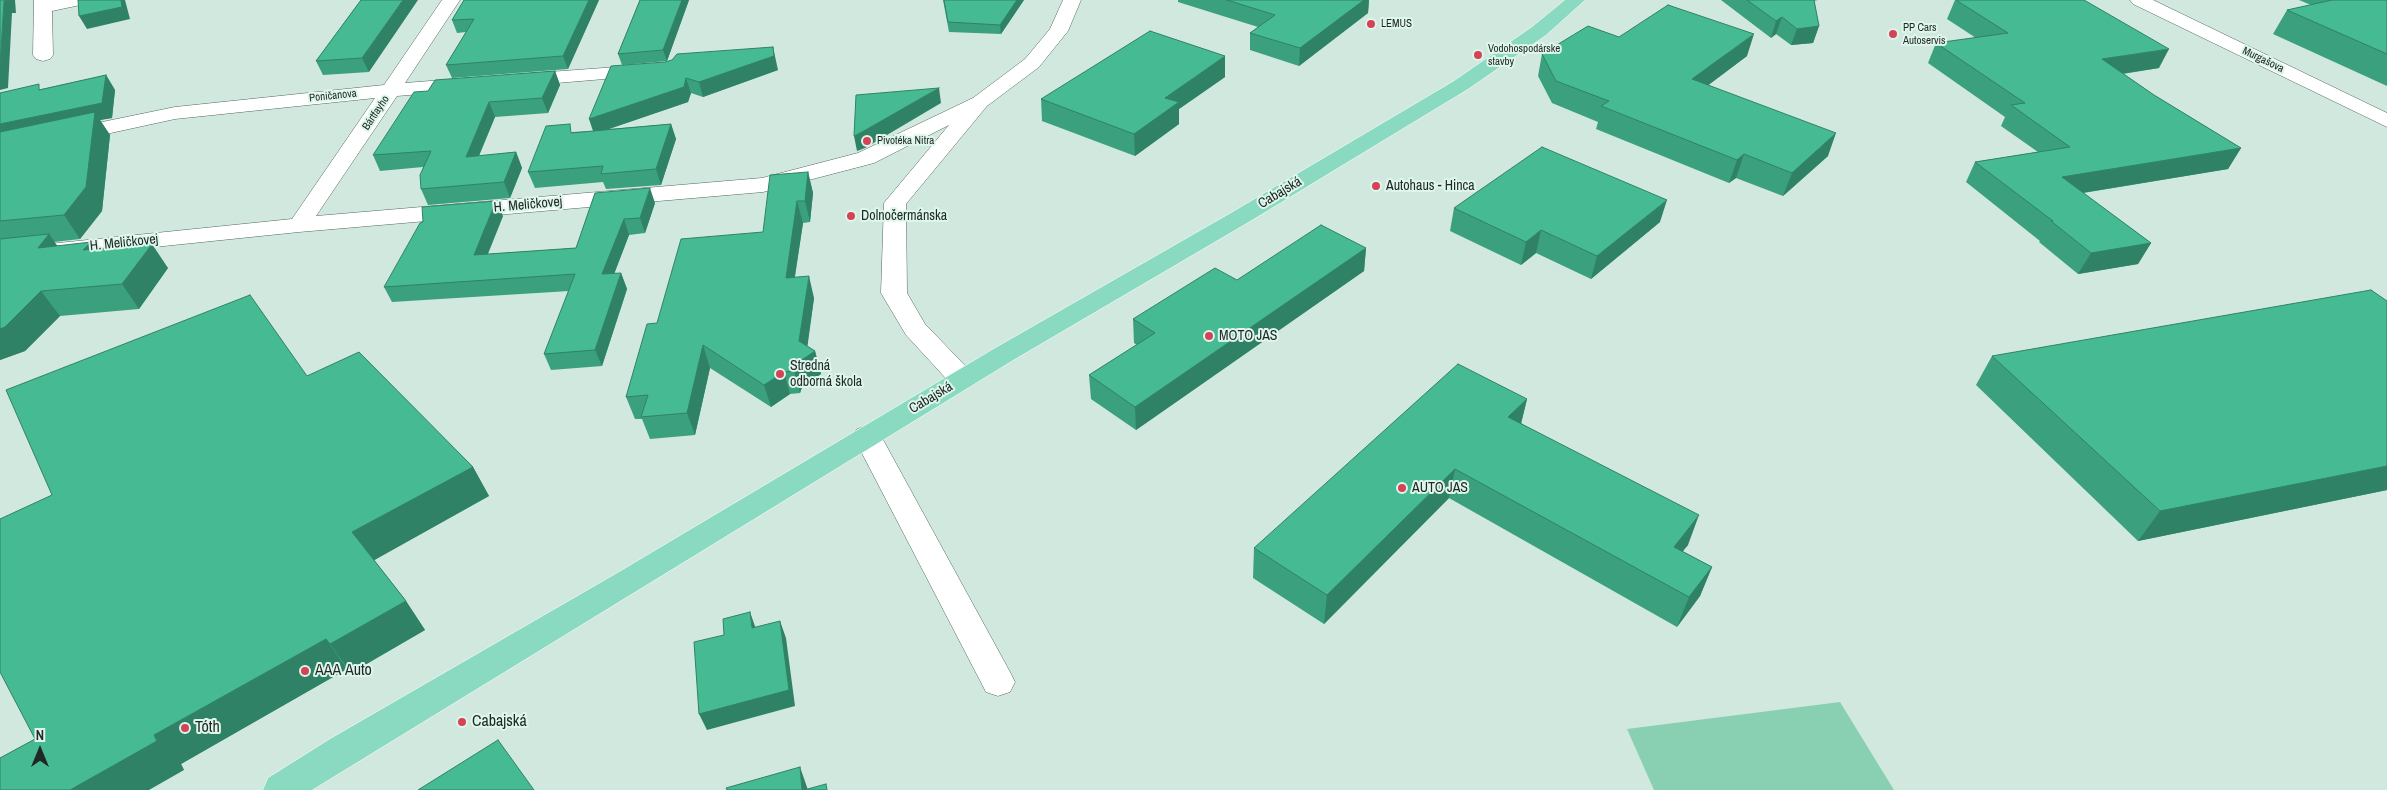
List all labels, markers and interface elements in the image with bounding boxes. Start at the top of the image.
place label: LEMUS [1381,17,1412,31]
marker: LEMUS [1365,18,1377,30]
place label: PP Cars Autoservis [1903,21,1946,47]
marker: PP Cars Autoservis [1887,28,1899,40]
place label: Vodohospodárske stavby [1488,42,1560,68]
street label: Murgašova [2240,44,2286,76]
marker: Vodohospodárske stavby [1472,49,1484,61]
street label: Poničanova [309,87,357,105]
street label: Bártfayho [360,93,392,133]
place label: Pivotéka Nitra [877,134,934,148]
marker: Pivotéka Nitra [861,135,873,147]
street label: Cabajská [1255,173,1305,213]
place label: Autohaus - Hinca [1386,178,1475,194]
marker: Autohaus - Hinca [1370,180,1382,192]
street label: H. Meličkovej [493,194,563,216]
place label: Dolnočermánska [861,208,947,224]
marker: Dolnočermánska [845,210,857,222]
street label: H. Meličkovej [89,231,159,255]
place label: MOTO JAS [1219,328,1277,344]
marker: MOTO JAS [1203,330,1215,342]
place label: Stredná odborná škola [790,358,862,391]
marker: Stredná odborná škola [774,368,786,380]
street label: Cabajská [906,378,956,418]
place label: AUTO JAS [1412,480,1468,496]
marker: AUTO JAS [1396,482,1408,494]
place label: AAA Auto [315,661,372,681]
marker: AAA Auto [299,665,311,677]
place label: Cabajská [472,712,527,732]
marker: Cabajská [456,716,468,728]
place label: Tóth [195,718,220,738]
marker: Tóth [179,722,191,734]
north arrow [15,725,65,775]
text: N [36,726,44,744]

